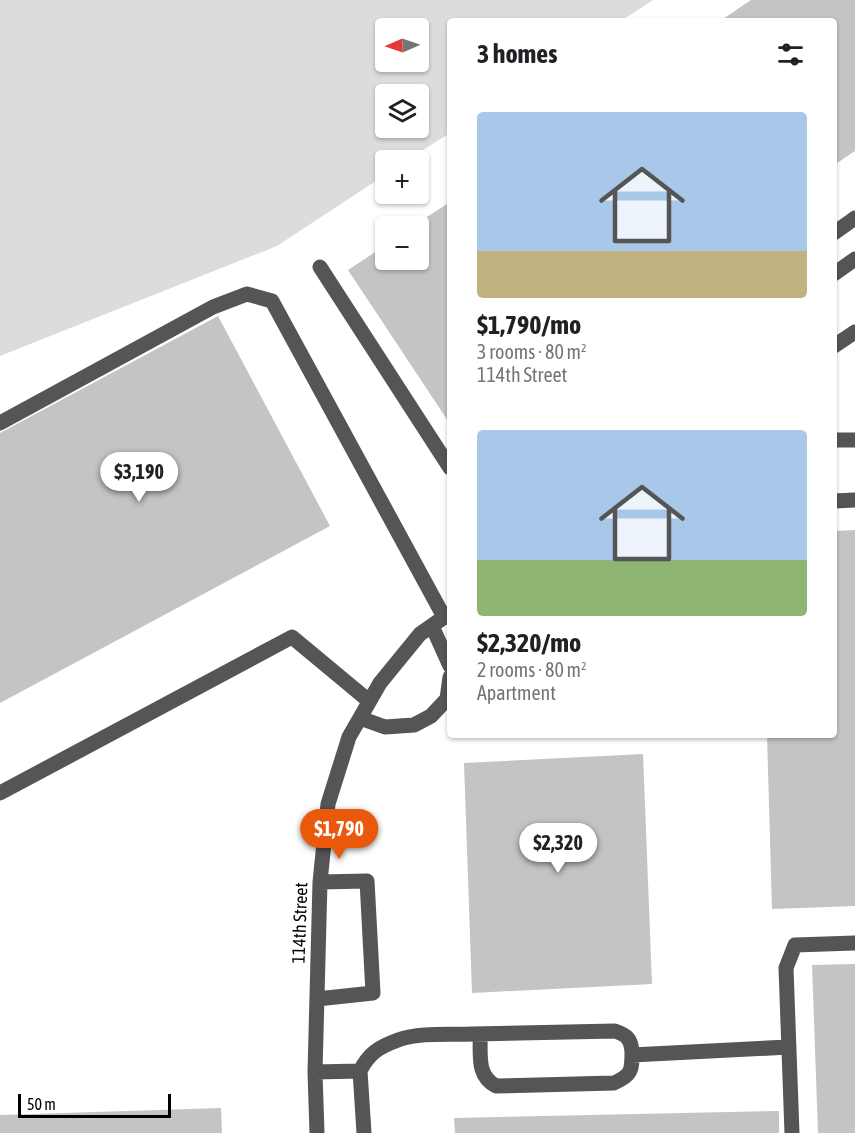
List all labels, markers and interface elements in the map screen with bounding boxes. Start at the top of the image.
north arrow [375,18,429,72]
map controls [375,18,429,270]
icon: filters [774,38,807,71]
text: 3 homes [477,39,557,69]
button: layers [375,84,429,138]
button: + [375,150,429,204]
icon: home [588,151,696,259]
button: − [375,216,429,270]
text: $1,790/mo [477,310,581,340]
text: 3 rooms · 80 m² [477,340,587,363]
text: 114th Street [477,363,567,386]
pin: $3,190 [90,452,188,503]
text: $3,190 [114,460,164,483]
icon: home [588,469,696,577]
text: $2,320/mo [477,628,581,658]
text: 2 rooms · 80 m² [477,658,587,681]
text: Apartment [477,681,556,704]
pin: $1,790 [290,809,388,860]
text: $1,790 [314,817,364,840]
pin: $2,320 [509,823,607,874]
text: $2,320 [533,831,583,854]
street label: 114th Street [288,882,311,964]
scale bar [18,1091,171,1118]
text: 50 m [27,1095,56,1113]

